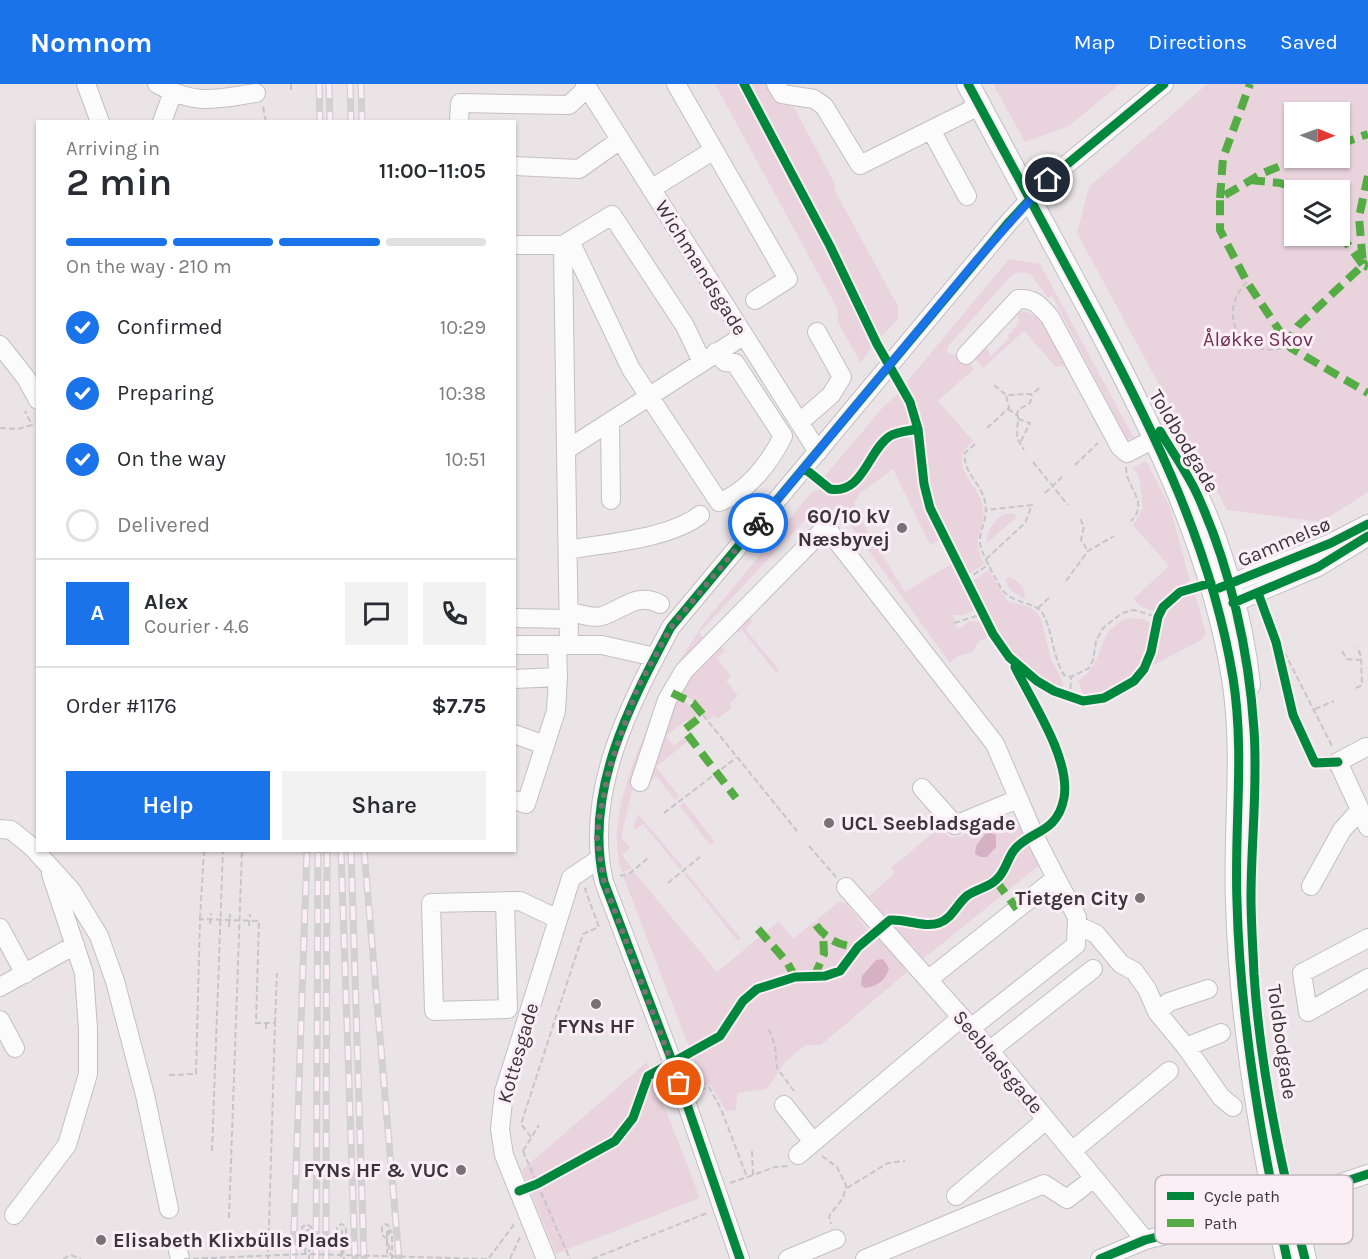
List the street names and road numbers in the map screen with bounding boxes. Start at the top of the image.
street label: Wichmandsgade [650,196,752,340]
street label: Toldbodgade [1144,385,1224,497]
street label: Gammelsø [1234,512,1334,572]
street label: Toldbodgade [1263,983,1301,1101]
street label: Kottesgade [493,1000,543,1106]
street label: Seebladsgade [948,1006,1048,1118]

